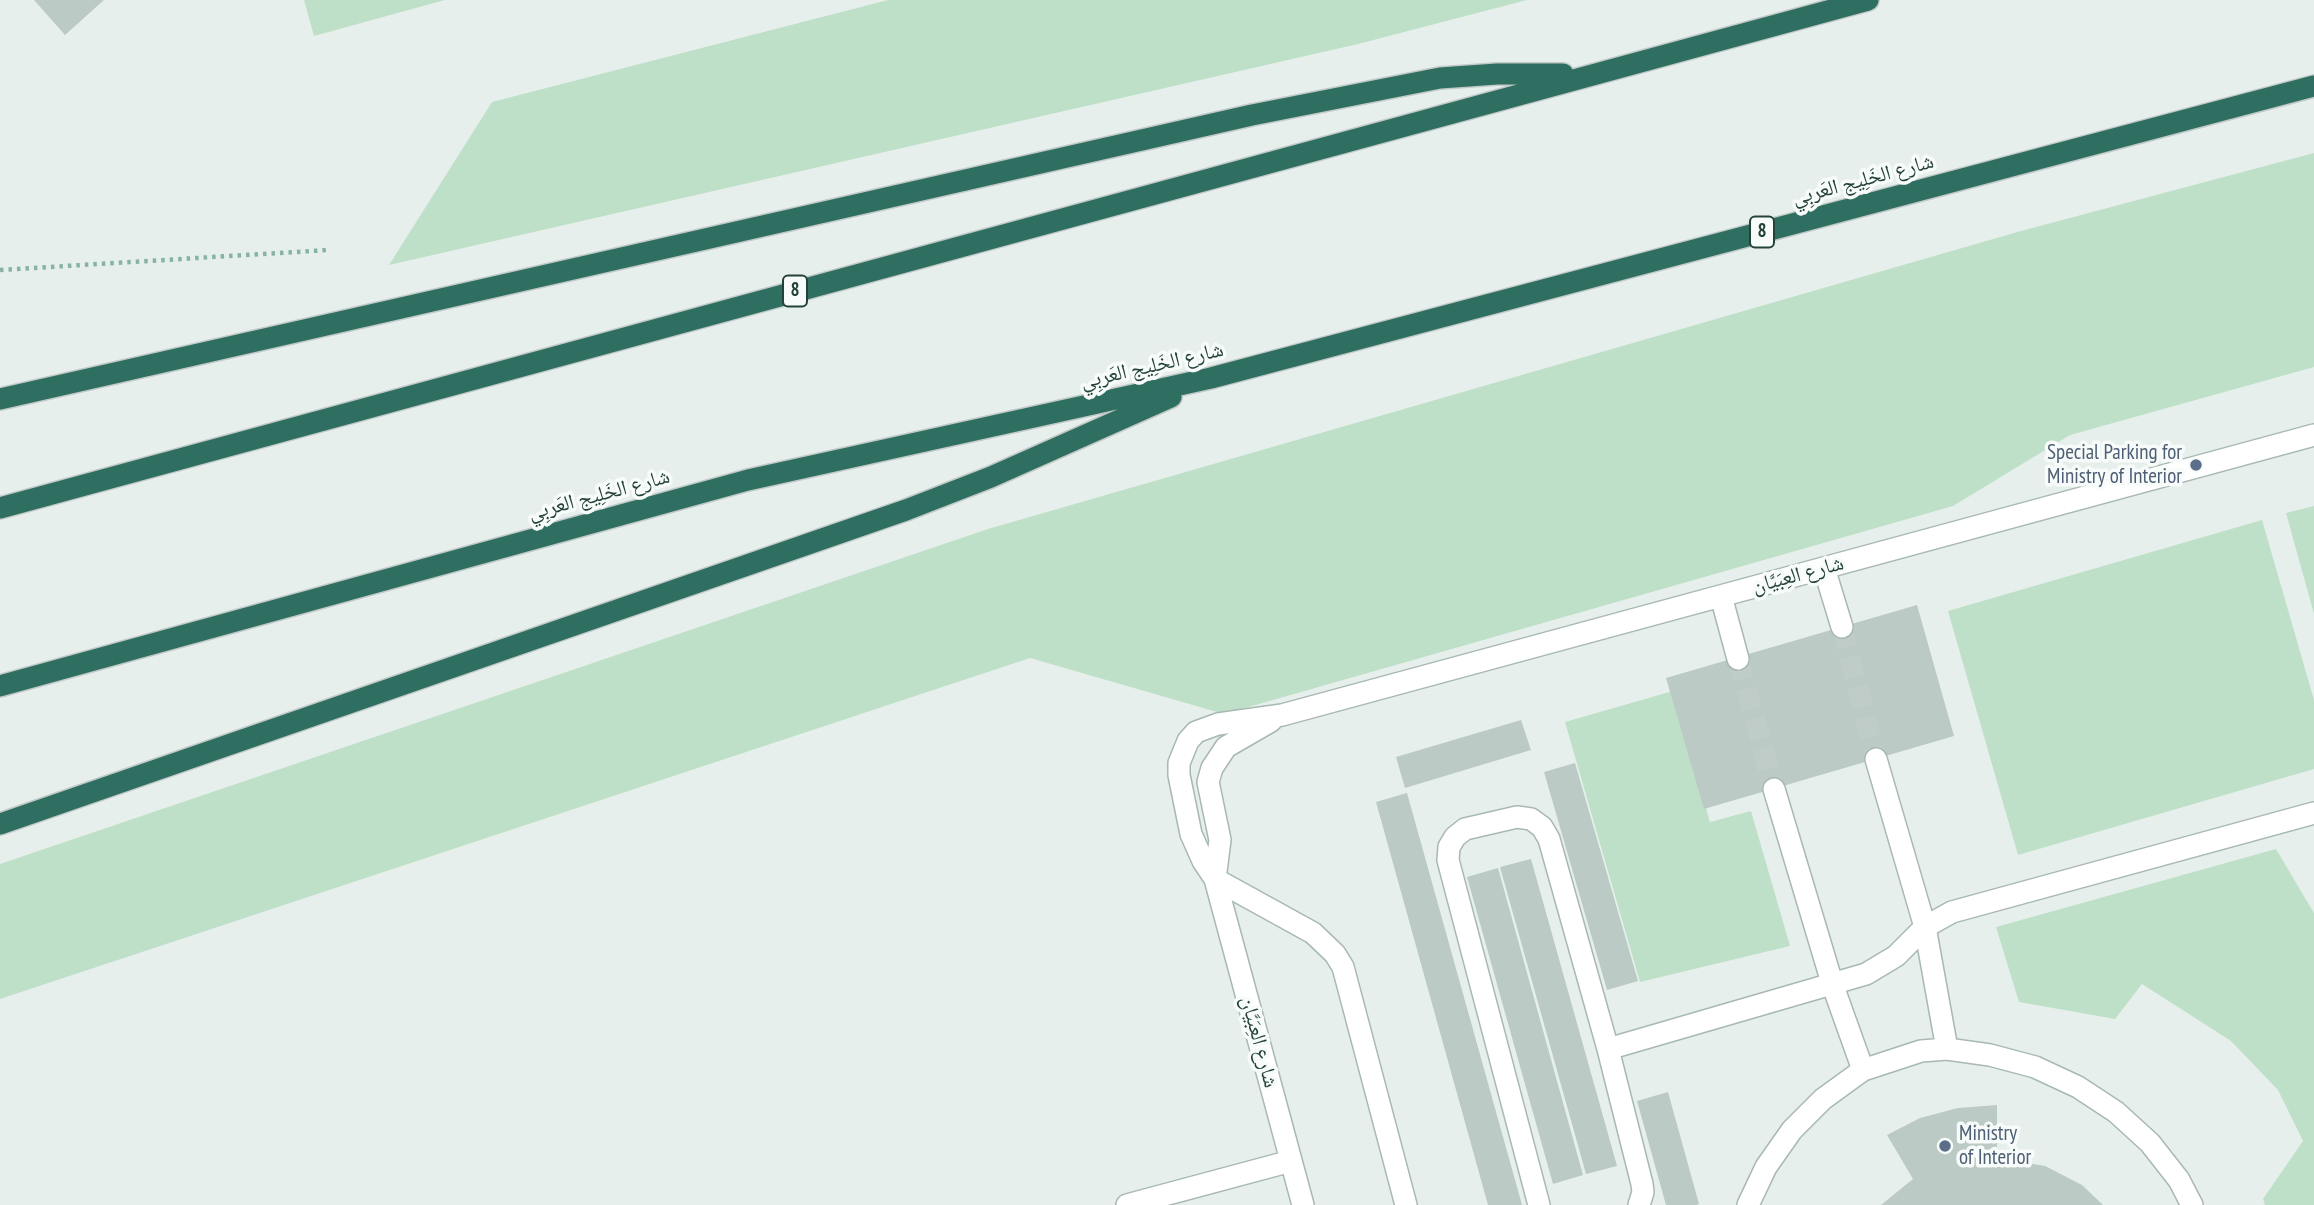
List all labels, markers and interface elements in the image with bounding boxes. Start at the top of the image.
street label: شارع الخَلِيج العَربِي [1789,149,1937,211]
road number: 8 [1750,216,1774,248]
road number: 8 [783,276,807,306]
street label: شارع الخَلِيج العَربِي [1078,337,1226,395]
place label: Special Parking for Ministry of Interior [2047,440,2182,490]
marker: Special Parking for Ministry of Interior [2188,457,2204,473]
street label: شارع الخَلِيج العَربِي [525,464,673,526]
street label: شارع العِبَيَّان [1749,551,1847,599]
street label: شارع العِبَيَّان [1235,993,1283,1091]
place label: Ministry of Interior [1959,1121,2031,1171]
marker: Ministry of Interior [1937,1138,1953,1154]

